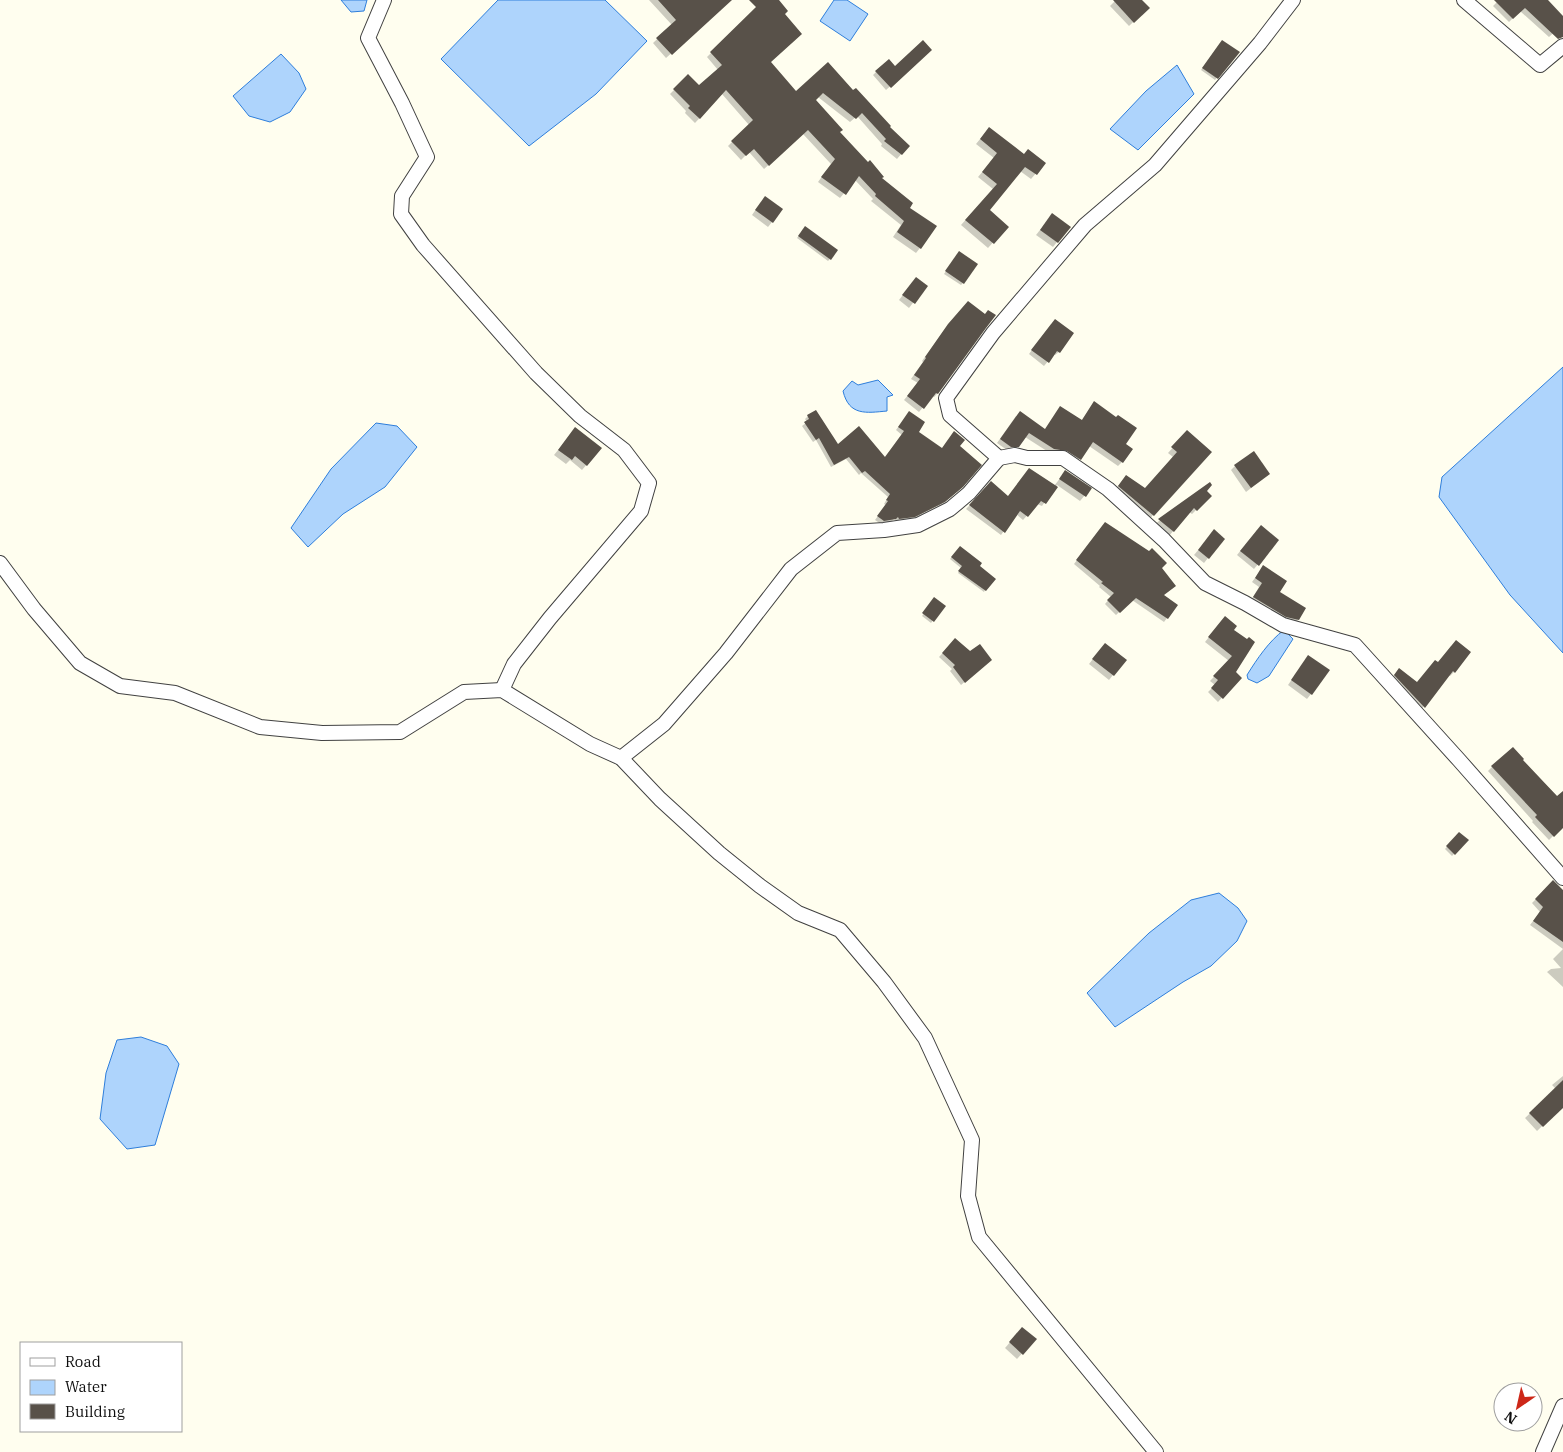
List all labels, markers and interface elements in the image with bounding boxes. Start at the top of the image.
legend [20,1342,182,1432]
text: Road [65,1352,101,1371]
text: Water [65,1377,107,1396]
north arrow [1493,1382,1543,1432]
text: Building [65,1402,125,1421]
text: N [1501,1407,1520,1428]

